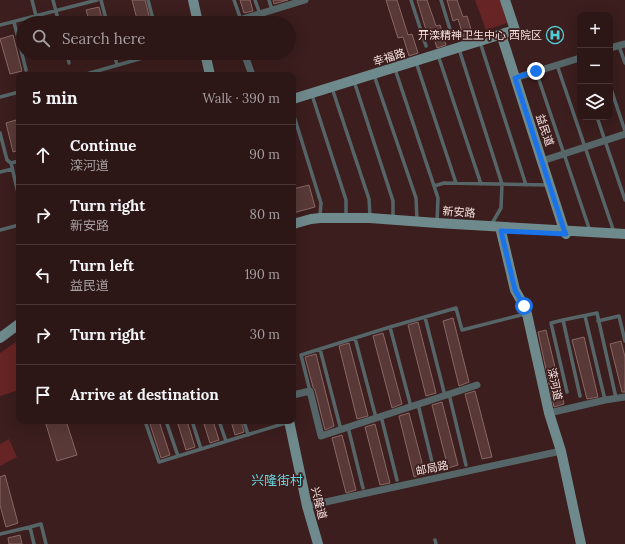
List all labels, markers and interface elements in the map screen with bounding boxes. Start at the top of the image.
map controls [577,12,613,120]
button: + [577,12,613,48]
search box [16,16,296,60]
hospital icon: 开滦精神卫生中心 西院区 [545,25,565,45]
icon: search [30,27,52,49]
place label: 开滦精神卫生中心 西院区 [418,28,542,42]
text: Search here [62,29,145,48]
street label: 幸福路 [371,45,407,69]
button: − [577,48,613,84]
route end [527,62,545,80]
button: layers [577,84,613,120]
text: 5 min [32,87,78,109]
text: Walk · 390 m [202,90,280,107]
street label: 益民道 [533,112,557,148]
text: Continue [70,136,136,155]
icon: ahead [32,144,54,166]
text: 90 m [249,146,280,163]
text: 滦河道 [70,157,109,174]
text: Turn right [70,196,146,215]
icon: right [32,204,54,226]
street label: 新安路 [442,204,476,220]
text: 80 m [250,206,280,223]
text: 新安路 [70,217,109,234]
text: Turn left [70,256,134,275]
icon: left [32,264,54,286]
text: 190 m [245,266,280,283]
text: 益民道 [70,277,109,294]
route start [515,297,533,315]
icon: right [32,324,54,346]
text: Turn right [70,325,146,344]
text: 30 m [250,326,280,343]
street label: 滦河道 [545,366,565,402]
icon: arrive [32,384,54,406]
text: Arrive at destination [70,385,219,404]
street label: 邮局路 [414,458,450,478]
district label: 兴隆街村 [251,472,303,489]
street label: 兴隆道 [308,485,330,521]

